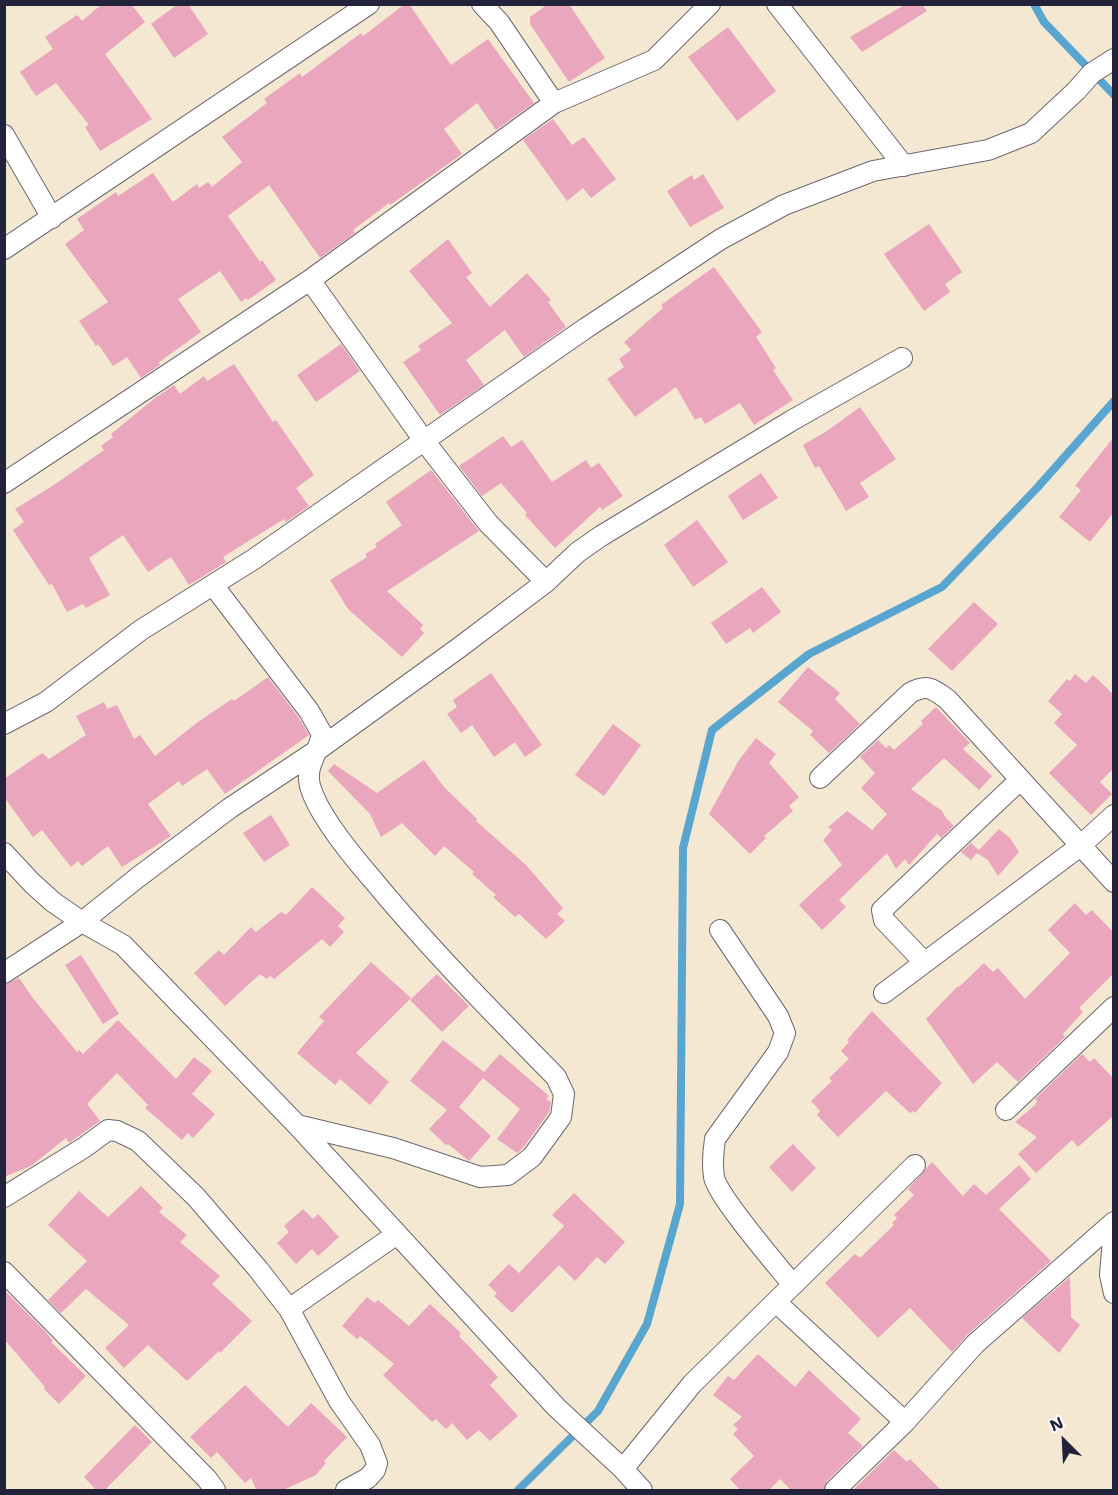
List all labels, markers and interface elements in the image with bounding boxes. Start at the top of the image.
north arrow [1034,1411,1094,1471]
text: N [1046,1412,1067,1436]

